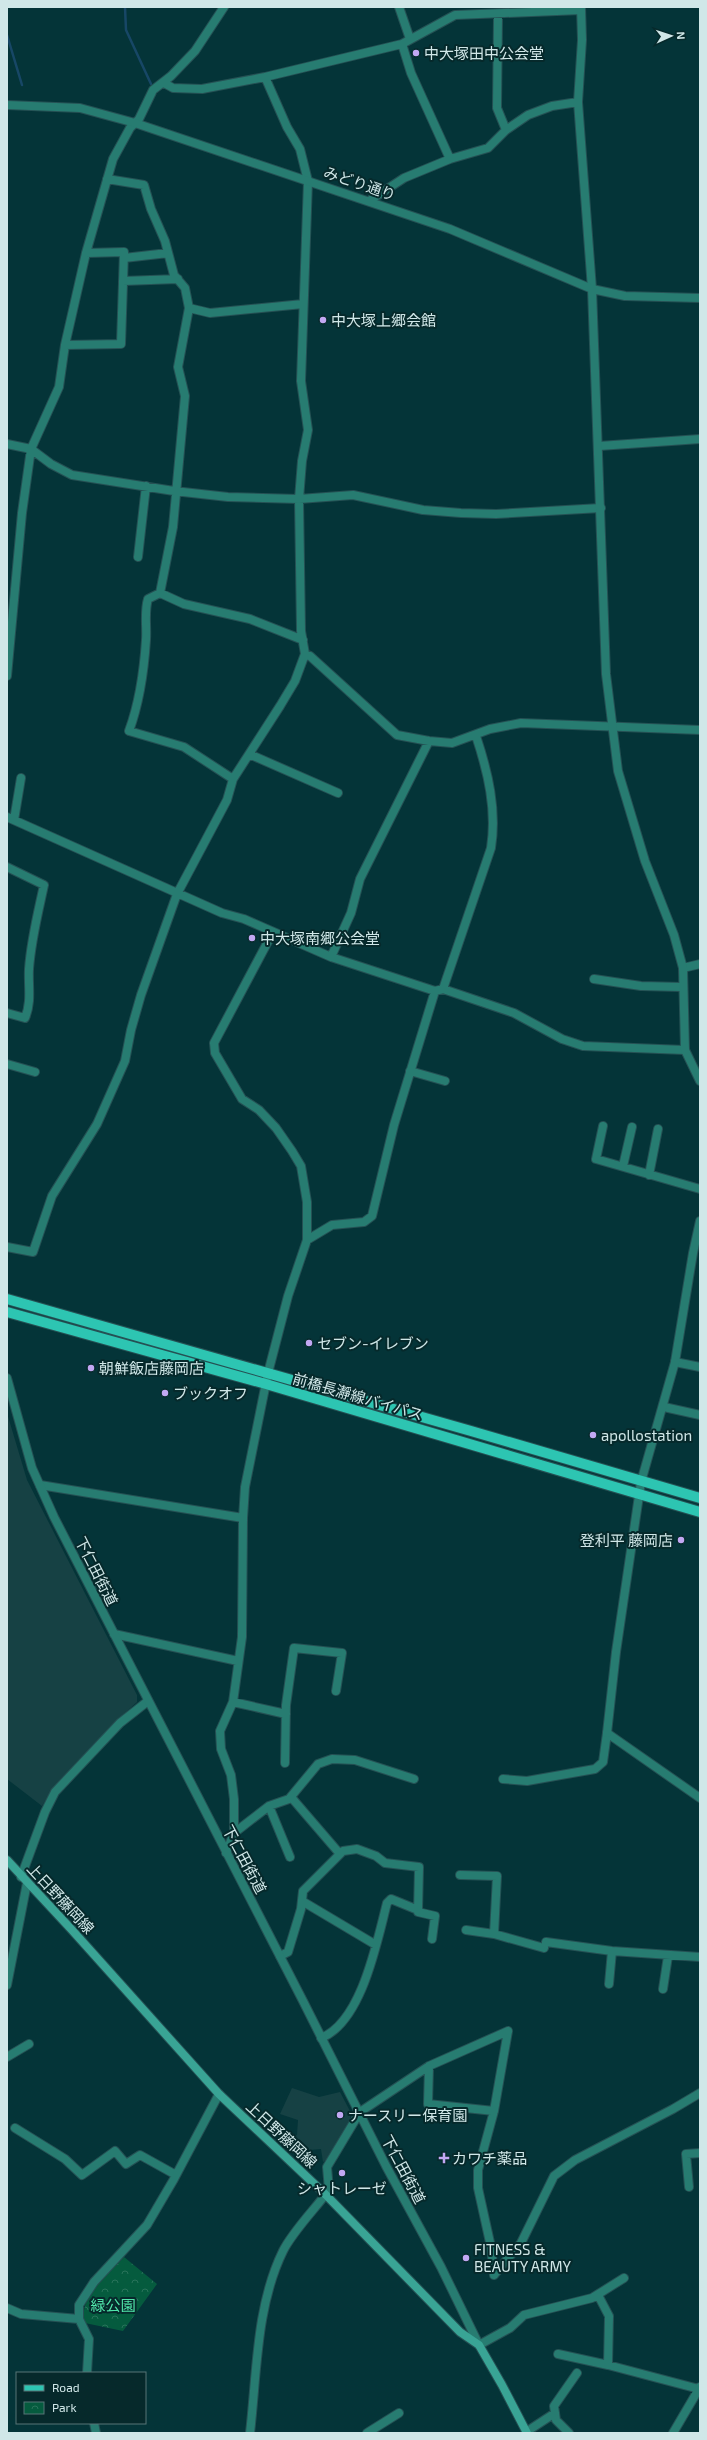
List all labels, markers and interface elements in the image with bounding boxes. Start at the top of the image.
north arrow [651,16,691,56]
text: N [675,31,688,40]
place label: 中大塚田中公会堂 [424,44,544,62]
marker: 中大塚田中公会堂 [411,48,421,58]
street label: みどり通り [322,162,398,204]
place label: 中大塚上郷会館 [331,311,436,329]
marker: 中大塚上郷会館 [318,315,328,325]
place label: 中大塚南郷公会堂 [260,929,380,947]
marker: 中大塚南郷公会堂 [247,933,257,943]
place label: セブン-イレブン [317,1334,429,1352]
marker: セブン-イレブン [304,1338,314,1348]
place label: 朝鮮飯店藤岡店 [99,1359,204,1377]
marker: 朝鮮飯店藤岡店 [86,1363,96,1373]
street label: 前橋長瀞線バイパス [291,1369,425,1423]
place label: ブックオフ [173,1384,248,1402]
marker: ブックオフ [160,1388,170,1398]
place label: apollostation [601,1426,692,1444]
marker: apollostation [588,1430,598,1440]
place label: 登利平 藤岡店 [580,1531,673,1549]
street label: 下仁田街道 [72,1533,122,1609]
marker: 登利平 藤岡店 [676,1535,686,1545]
street label: 下仁田街道 [219,1822,271,1896]
street label: 上日野藤岡線 [24,1859,98,1937]
street label: 上日野藤岡線 [243,2097,321,2171]
place label: ナースリー保育園 [348,2106,467,2124]
marker: ナースリー保育園 [335,2110,345,2120]
street label: 下仁田街道 [378,2132,430,2206]
place label: カワチ薬品 [452,2149,527,2167]
marker: カワチ薬品 [439,2153,449,2163]
marker: シャトレーゼ [337,2168,347,2178]
place label: シャトレーゼ [297,2179,387,2197]
place label: FITNESS & BEAUTY ARMY [474,2240,571,2275]
marker: FITNESS & BEAUTY ARMY [461,2253,471,2263]
park label: 緑公園 [90,2296,136,2314]
legend [16,2372,146,2424]
text: Road [52,2380,80,2394]
text: Park [52,2400,77,2414]

